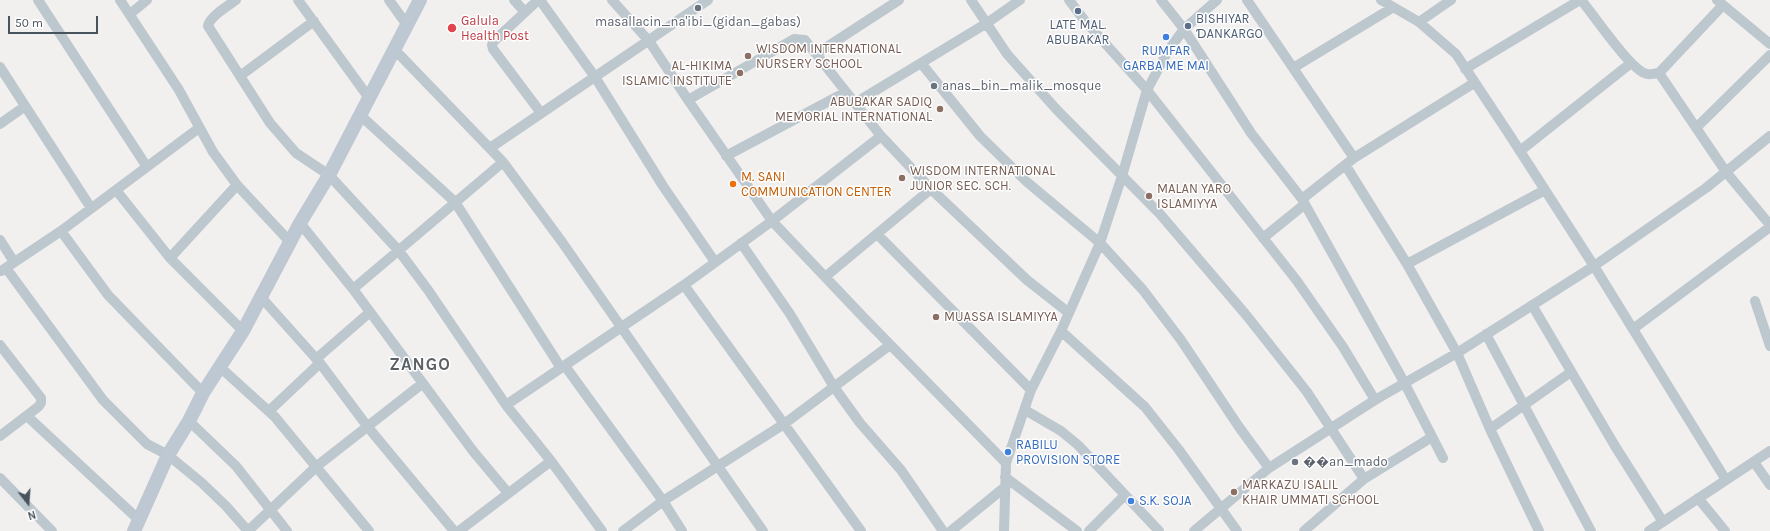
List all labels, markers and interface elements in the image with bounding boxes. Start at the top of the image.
marker: masallacin_na'ibi_(gidan_gabas) [693,3,703,13]
marker: LATE MAL. ABUBAKAR [1073,6,1083,16]
scale bar [10,8,100,34]
place label: BISHIYAR ƊANKARGO [1196,11,1263,42]
place label: Galula Health Post [461,13,529,44]
place label: masallacin_na'ibi_(gidan_gabas) [595,14,801,30]
text: 50 m [15,16,43,30]
place label: LATE MAL. ABUBAKAR [1047,17,1109,48]
marker: BISHIYAR ƊANKARGO [1183,21,1193,31]
marker: Galula Health Post [446,22,458,34]
marker: RUMFAR GARBA ME MAI [1161,32,1171,42]
place label: WISDOM INTERNATIONAL NURSERY SCHOOL [756,41,901,72]
place label: RUMFAR GARBA ME MAI [1123,43,1209,74]
marker: WISDOM INTERNATIONAL NURSERY SCHOOL [743,51,753,61]
place label: AL-HIKIMA ISLAMIC INSTITUTE [622,58,732,89]
marker: AL-HIKIMA ISLAMIC INSTITUTE [735,68,745,78]
place label: anas_bin_malik_mosque [942,78,1101,94]
marker: anas_bin_malik_mosque [929,81,939,91]
place label: ABUBAKAR SADIQ MEMORIAL INTERNATIONAL [775,94,932,125]
marker: ABUBAKAR SADIQ MEMORIAL INTERNATIONAL [935,104,945,114]
place label: WISDOM INTERNATIONAL JUNIOR SEC. SCH. [910,163,1055,194]
place label: M. SANI COMMUNICATION CENTER [741,169,892,200]
marker: WISDOM INTERNATIONAL JUNIOR SEC. SCH. [897,173,907,183]
marker: M. SANI COMMUNICATION CENTER [728,179,738,189]
place label: MALAN YARO ISLAMIYYA [1157,181,1231,212]
marker: MALAN YARO ISLAMIYYA [1144,191,1154,201]
place label: MUASSA ISLAMIYYA [944,309,1058,325]
marker: MUASSA ISLAMIYYA [931,312,941,322]
district label: ZANGO [389,355,451,375]
place label: RABILU PROVISION STORE [1016,437,1120,468]
marker: RABILU PROVISION STORE [1003,447,1013,457]
place label: ��an_mado [1303,454,1388,470]
marker: ��an_mado [1290,457,1300,467]
place label: MARKAZU ISALIL KHAIR UMMATI SCHOOL [1242,477,1379,508]
north arrow [8,483,48,523]
marker: MARKAZU ISALIL KHAIR UMMATI SCHOOL [1229,487,1239,497]
place label: S.K. SOJA [1139,493,1191,509]
marker: S.K. SOJA [1126,496,1136,506]
text: N [26,508,37,522]

